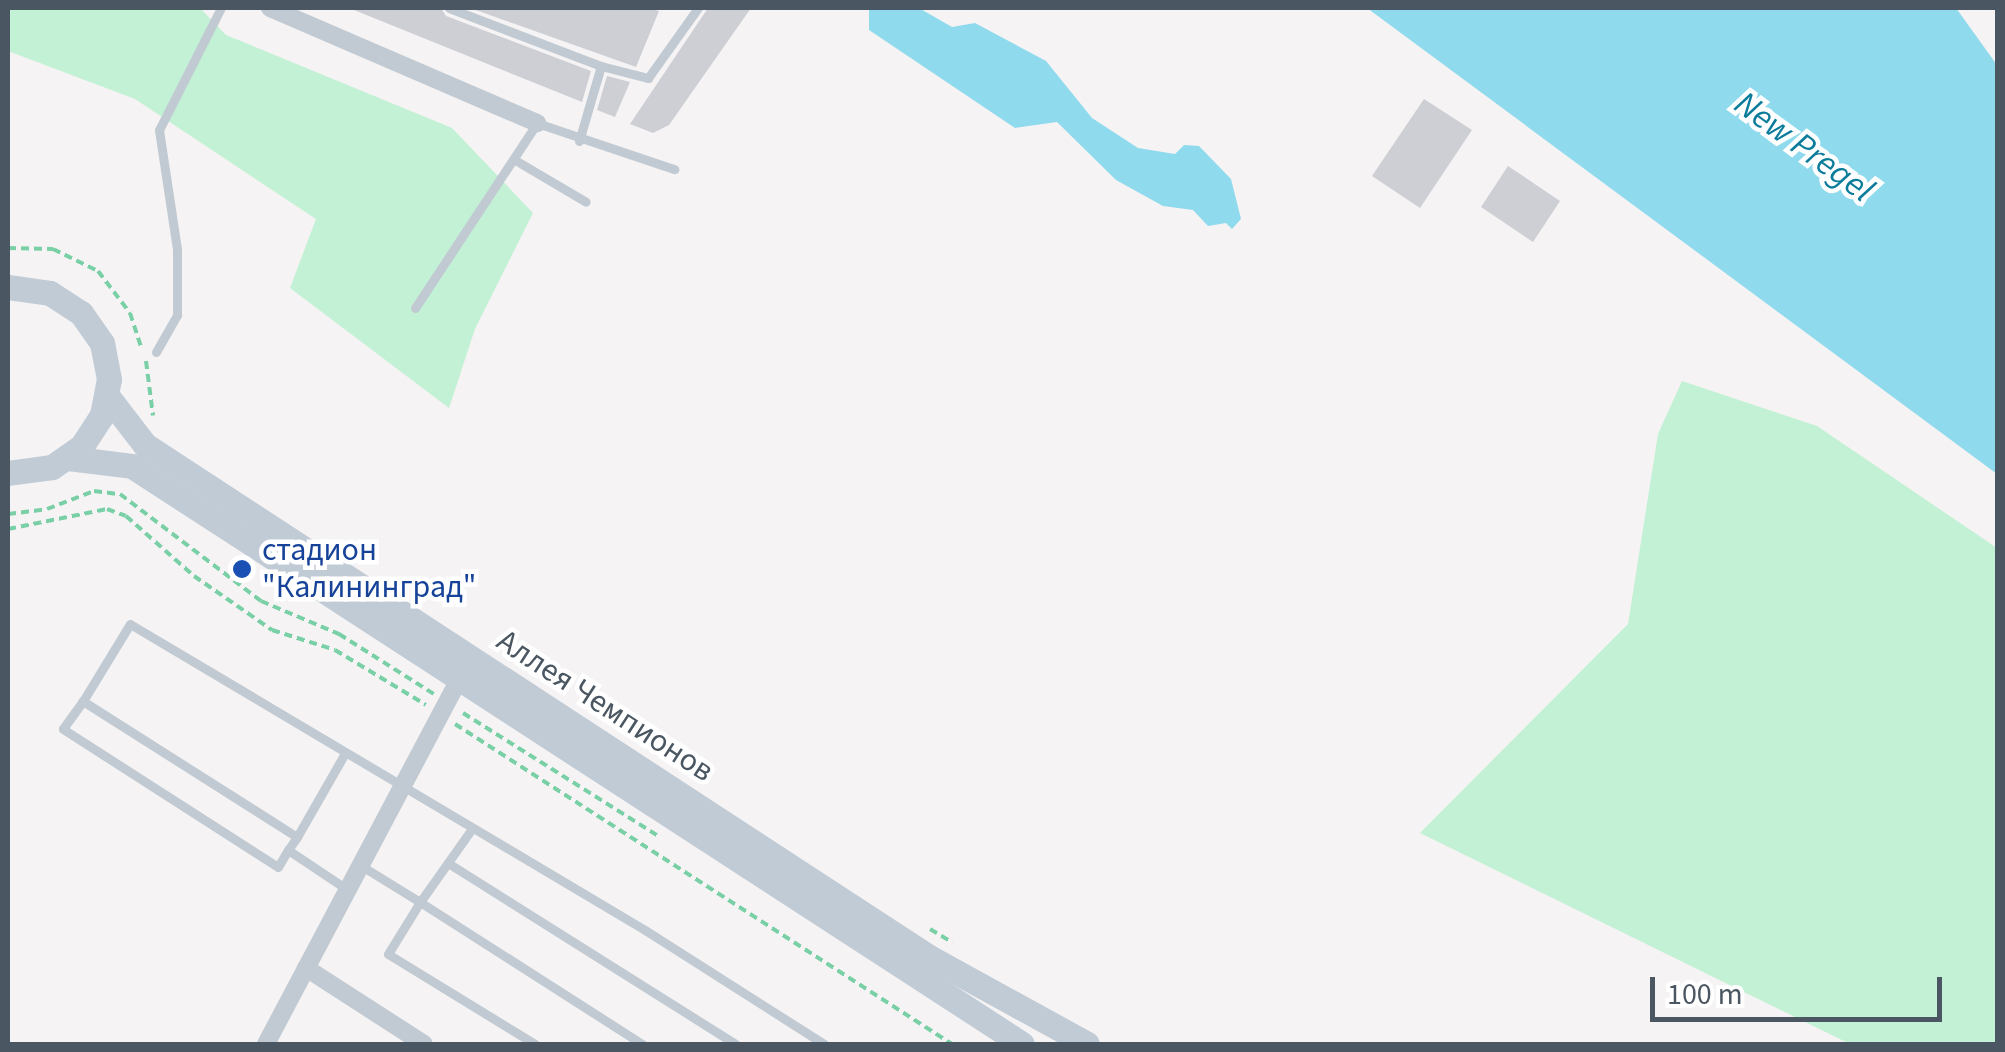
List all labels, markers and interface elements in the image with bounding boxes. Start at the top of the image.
water label: New Pregel [1726,83,1882,211]
place label: стадион "Калининград" [262,532,476,607]
marker: стадион "Калининград" [231,558,253,580]
street label: Аллея Чемпионов [489,622,721,790]
scale bar [1655,957,1948,1019]
text: 100 m [1667,973,1743,1016]

